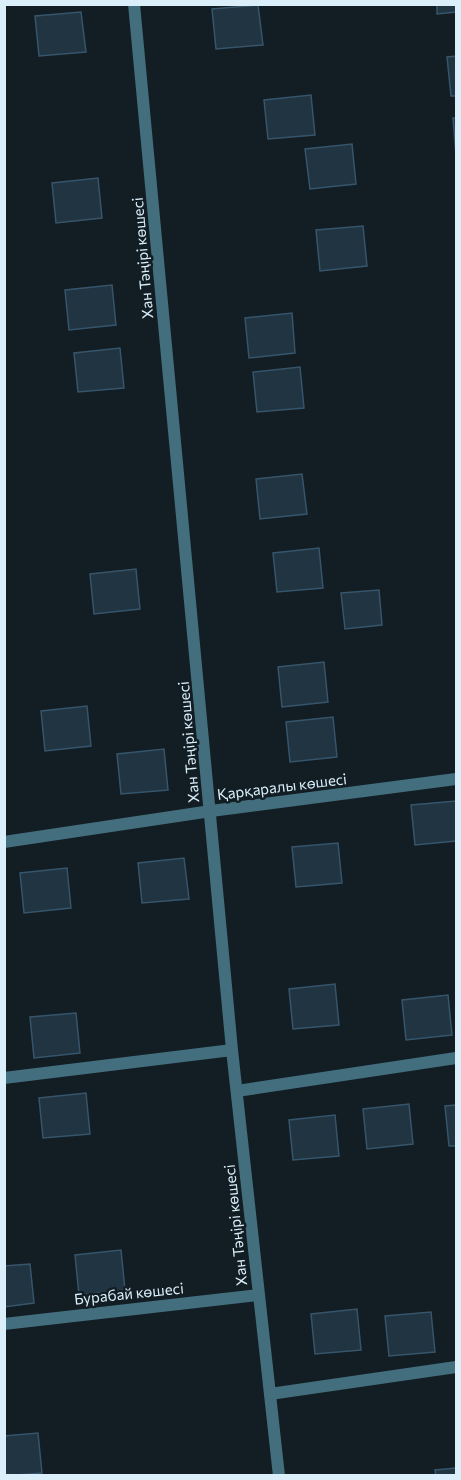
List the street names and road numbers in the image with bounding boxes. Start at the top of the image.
street label: Хан Тәңірі көшесі [128,197,156,320]
street label: Хан Тәңірі көшесі [174,681,202,804]
street label: Қарқаралы көшесі [216,769,348,803]
street label: Хан Тәңірі көшесі [220,1163,250,1287]
street label: Бурабай көшесі [73,1278,185,1308]

